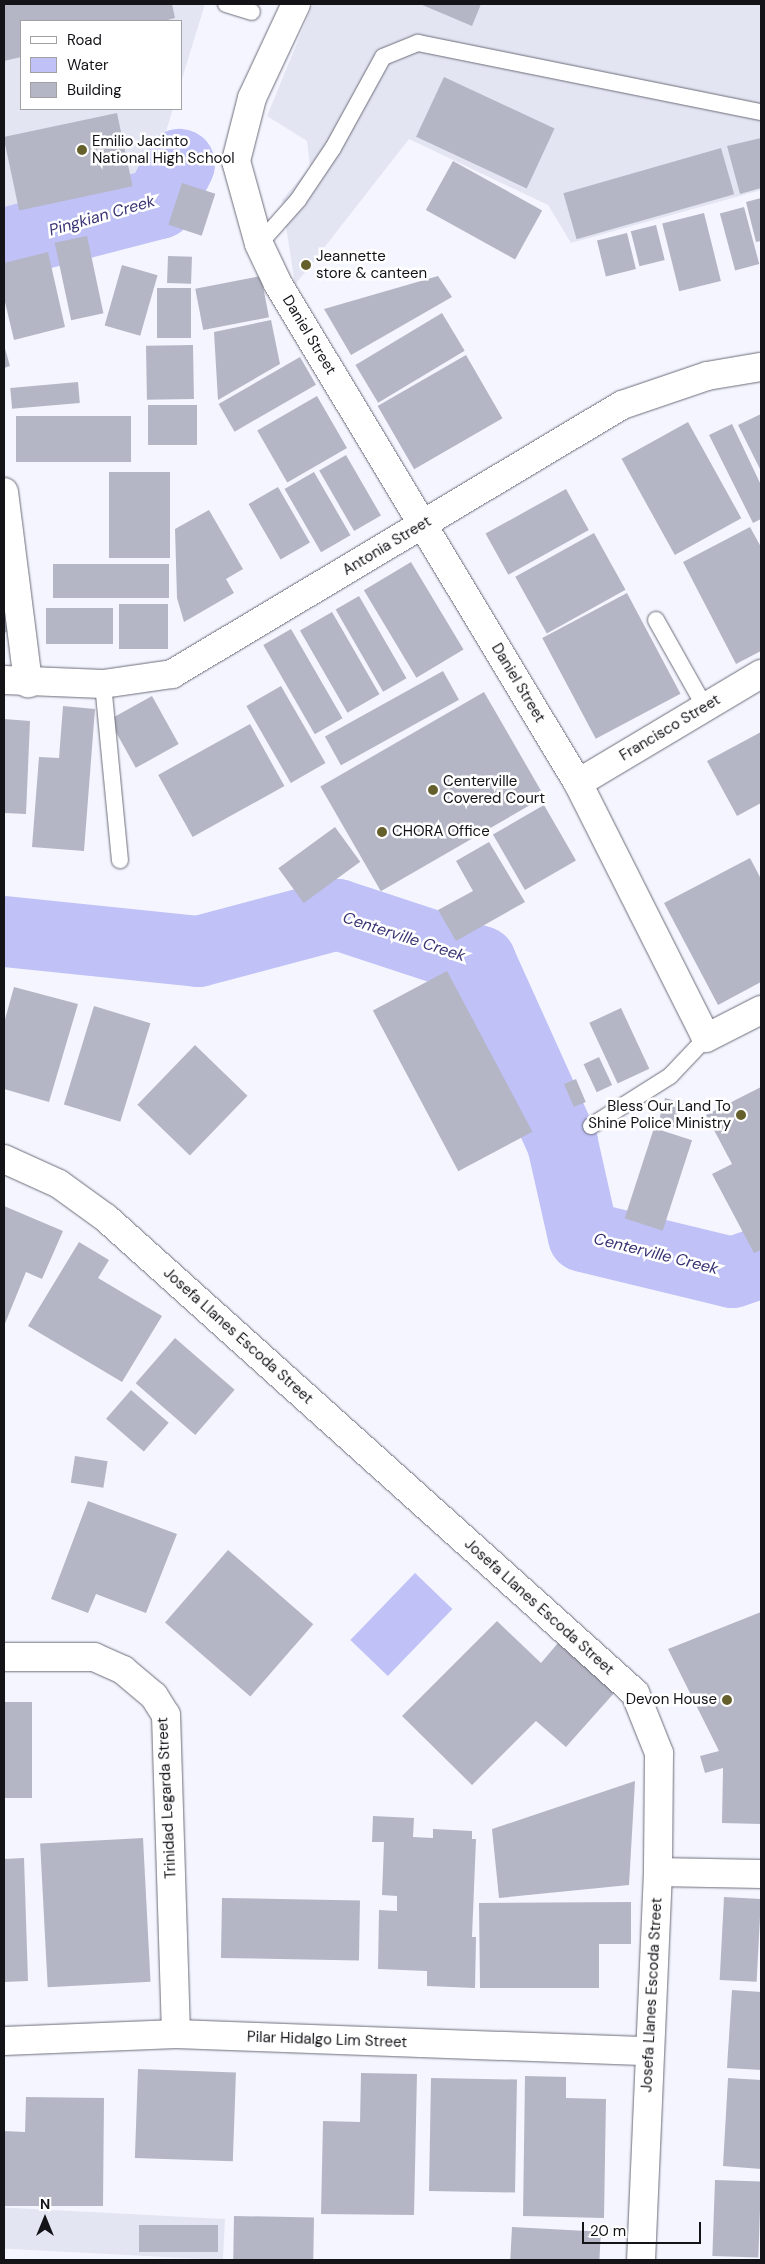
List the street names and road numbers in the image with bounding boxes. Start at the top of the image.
street label: Daniel Street [278,292,340,378]
street label: Antonia Street [340,513,434,579]
street label: Daniel Street [487,640,549,726]
street label: Francisco Street [616,691,724,765]
street label: Josefa Llanes Escoda Street [160,1264,316,1408]
street label: Josefa Llanes Escoda Street [461,1535,617,1679]
street label: Trinidad Legarda Street [154,1717,180,1879]
street label: Josefa Llanes Escoda Street [638,1897,666,2093]
street label: Pilar Hidalgo Lim Street [247,2028,407,2052]

